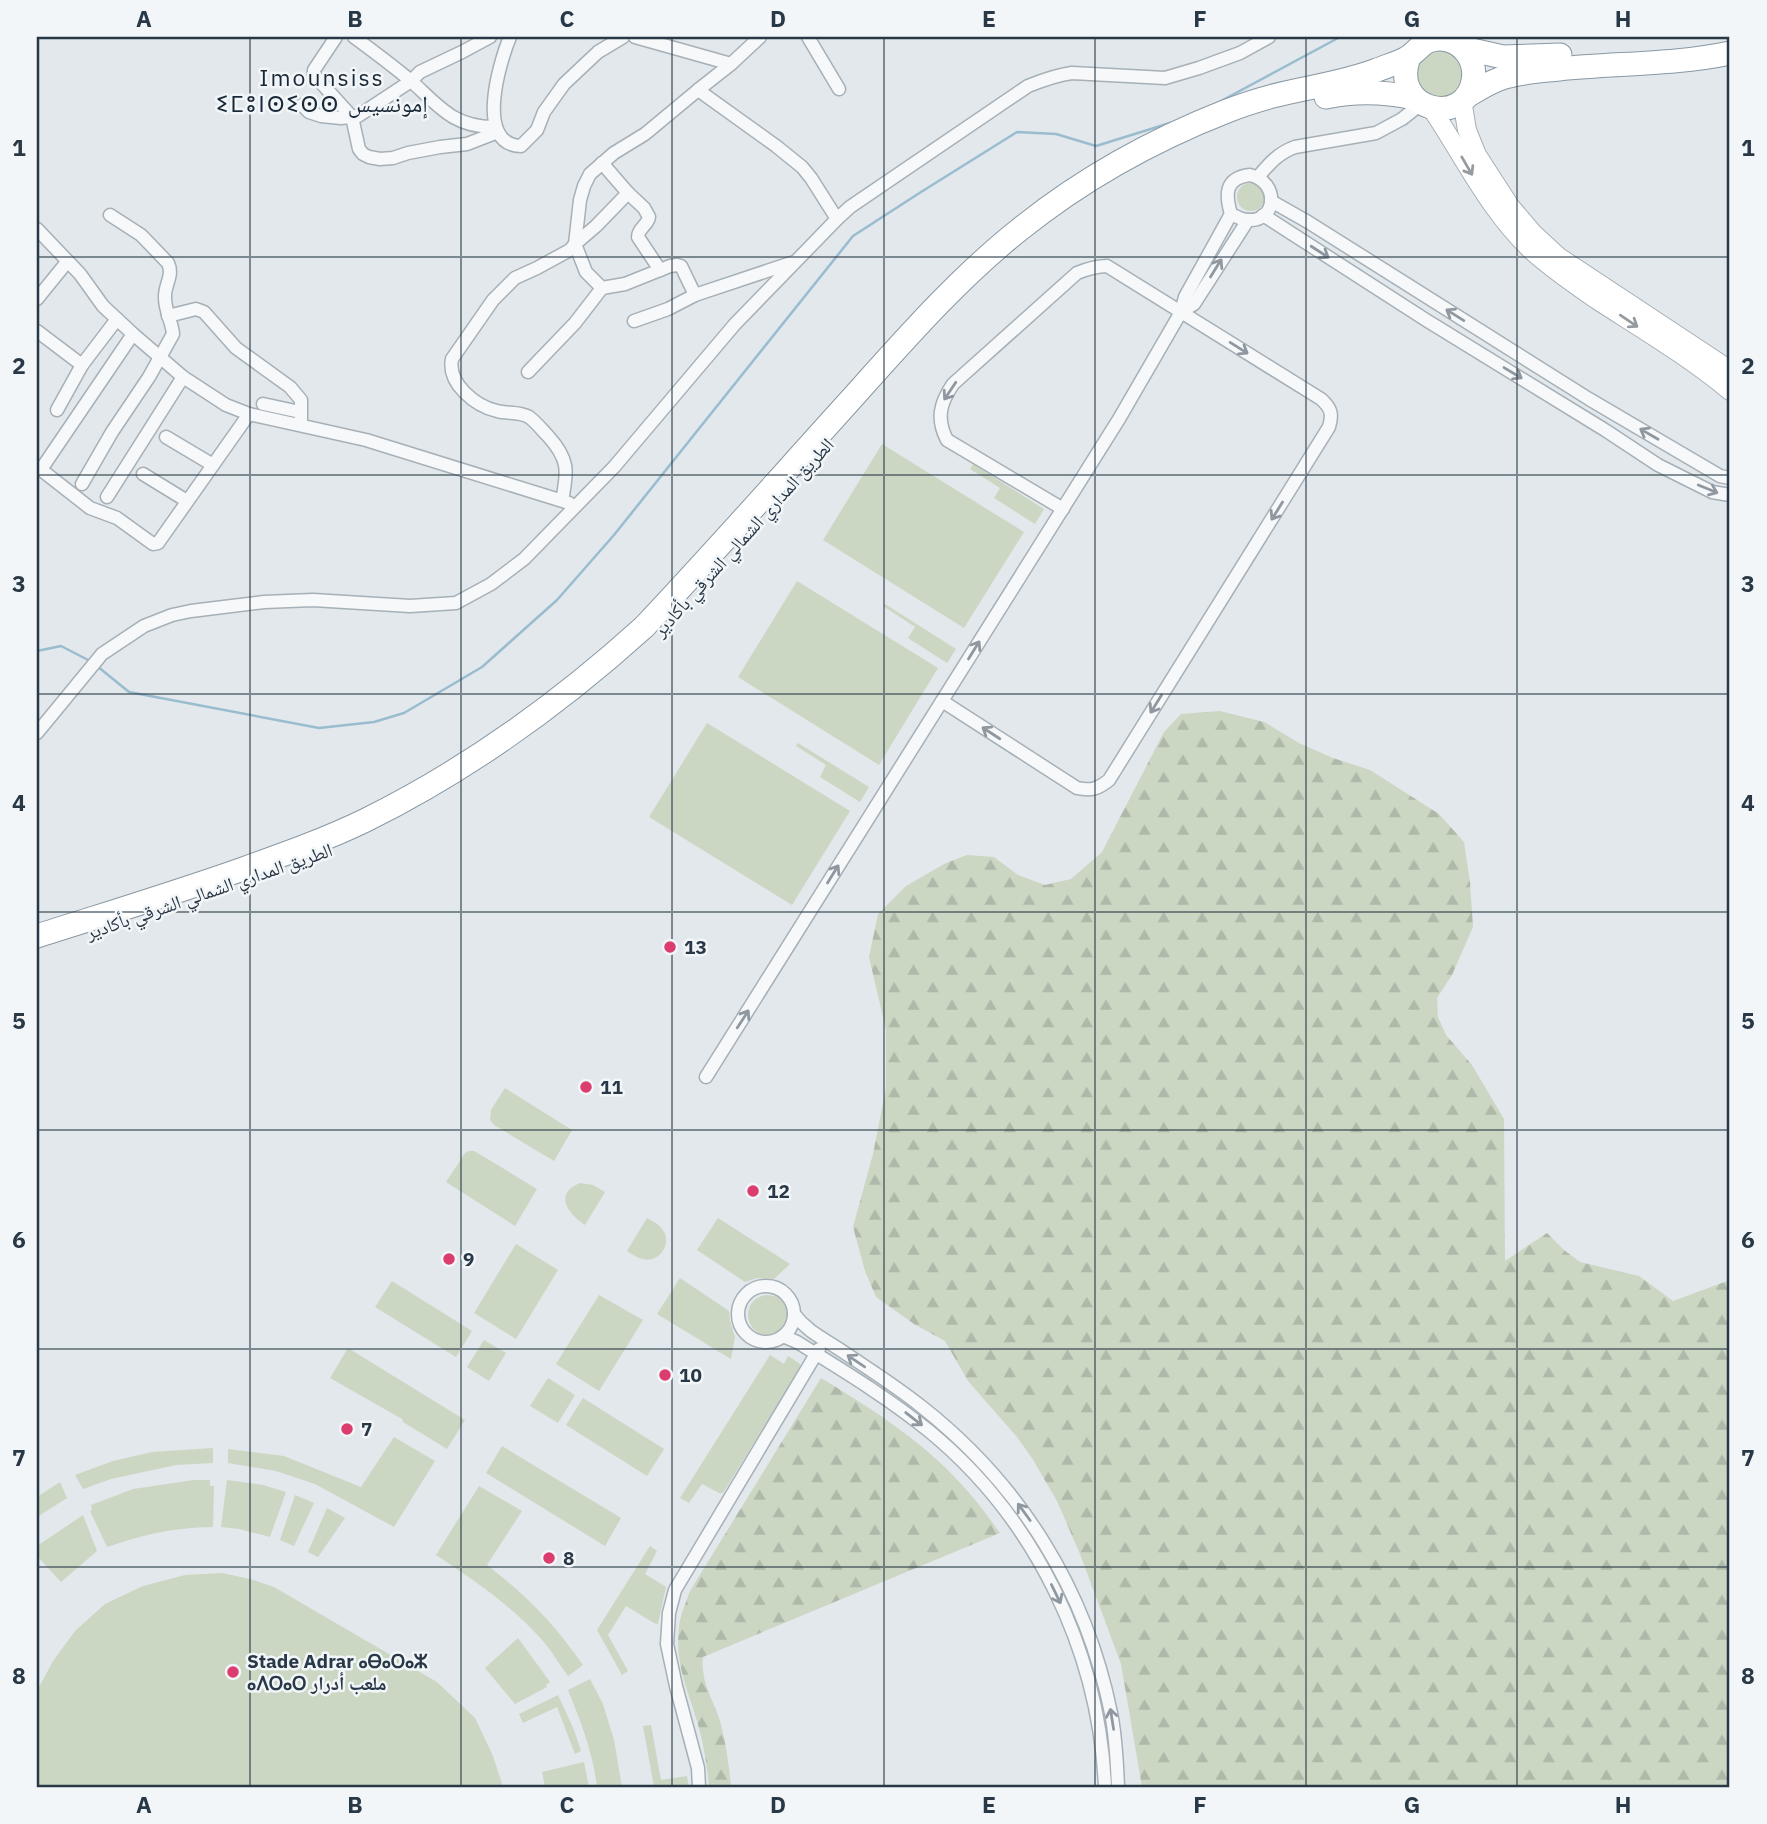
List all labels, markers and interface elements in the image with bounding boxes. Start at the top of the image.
text: A [136,3,152,33]
text: B [347,3,363,33]
text: C [560,3,575,33]
text: D [770,3,786,33]
text: E [982,3,996,33]
text: F [1193,3,1207,33]
text: G [1404,3,1420,33]
text: H [1615,3,1631,33]
district label: Imounsiss ⵉⵎⵓⵏⵙⵉⵙⵙ إمونسيس [216,62,428,119]
text: 1 [12,132,26,162]
text: 1 [1741,132,1755,162]
one-way arrow [1460,155,1474,175]
one-way arrow [1310,245,1329,260]
one-way arrow [1210,259,1224,279]
one-way arrow [1446,307,1466,321]
one-way arrow [1619,314,1638,328]
one-way arrow [1228,342,1248,356]
text: 2 [12,350,26,380]
text: 2 [1741,350,1755,380]
one-way arrow [1502,367,1522,381]
one-way arrow [943,381,957,400]
one-way arrow [1640,427,1660,441]
street label: الطريق المداري الشمالي الشرقي بأكادير [647,433,842,645]
one-way arrow [1697,483,1718,496]
one-way arrow [1269,500,1283,520]
text: 3 [12,568,26,598]
text: 3 [1741,568,1755,598]
one-way arrow [968,641,982,661]
one-way arrow [1149,693,1163,713]
one-way arrow [981,726,1001,740]
text: 4 [12,787,26,817]
text: 4 [1741,787,1755,817]
street label: الطريق المداري الشمالي الشرقي بأكادير [82,837,337,949]
one-way arrow [827,864,841,884]
place label: 13 [684,935,707,959]
marker: 13 [662,939,678,955]
text: 5 [12,1005,26,1035]
text: 5 [1741,1005,1755,1035]
one-way arrow [736,1010,750,1030]
place label: 11 [600,1075,623,1099]
marker: 11 [578,1079,594,1095]
place label: 12 [767,1179,790,1203]
marker: 12 [745,1183,761,1199]
text: 6 [12,1224,26,1254]
text: 6 [1741,1224,1755,1254]
place label: 9 [463,1247,474,1271]
marker: 9 [441,1251,457,1267]
one-way arrow [847,1353,866,1368]
place label: 10 [679,1363,702,1387]
marker: 10 [657,1367,673,1383]
one-way arrow [904,1411,922,1427]
place label: 7 [361,1417,372,1441]
marker: 7 [339,1421,355,1437]
text: 7 [12,1442,26,1472]
text: 7 [1741,1442,1755,1472]
one-way arrow [1016,1503,1031,1522]
place label: 8 [563,1546,574,1570]
marker: 8 [541,1550,557,1566]
one-way arrow [1049,1583,1063,1604]
place label: Stade Adrar ⴰⴱⴰⵔⴰⵣ ⴰⴷⵔⴰⵔ ملعب أدرار [247,1649,428,1695]
text: 8 [12,1660,26,1690]
text: 8 [1741,1660,1755,1690]
marker: Stade Adrar ⴰⴱⴰⵔⴰⵣ ⴰⴷⵔⴰⵔ ملعب أدرار [225,1664,241,1680]
one-way arrow [1105,1708,1118,1731]
text: A [136,1789,152,1819]
text: B [347,1789,363,1819]
text: C [560,1789,575,1819]
text: D [770,1789,786,1819]
text: E [982,1789,996,1819]
text: F [1193,1789,1207,1819]
text: G [1404,1789,1420,1819]
text: H [1615,1789,1631,1819]

